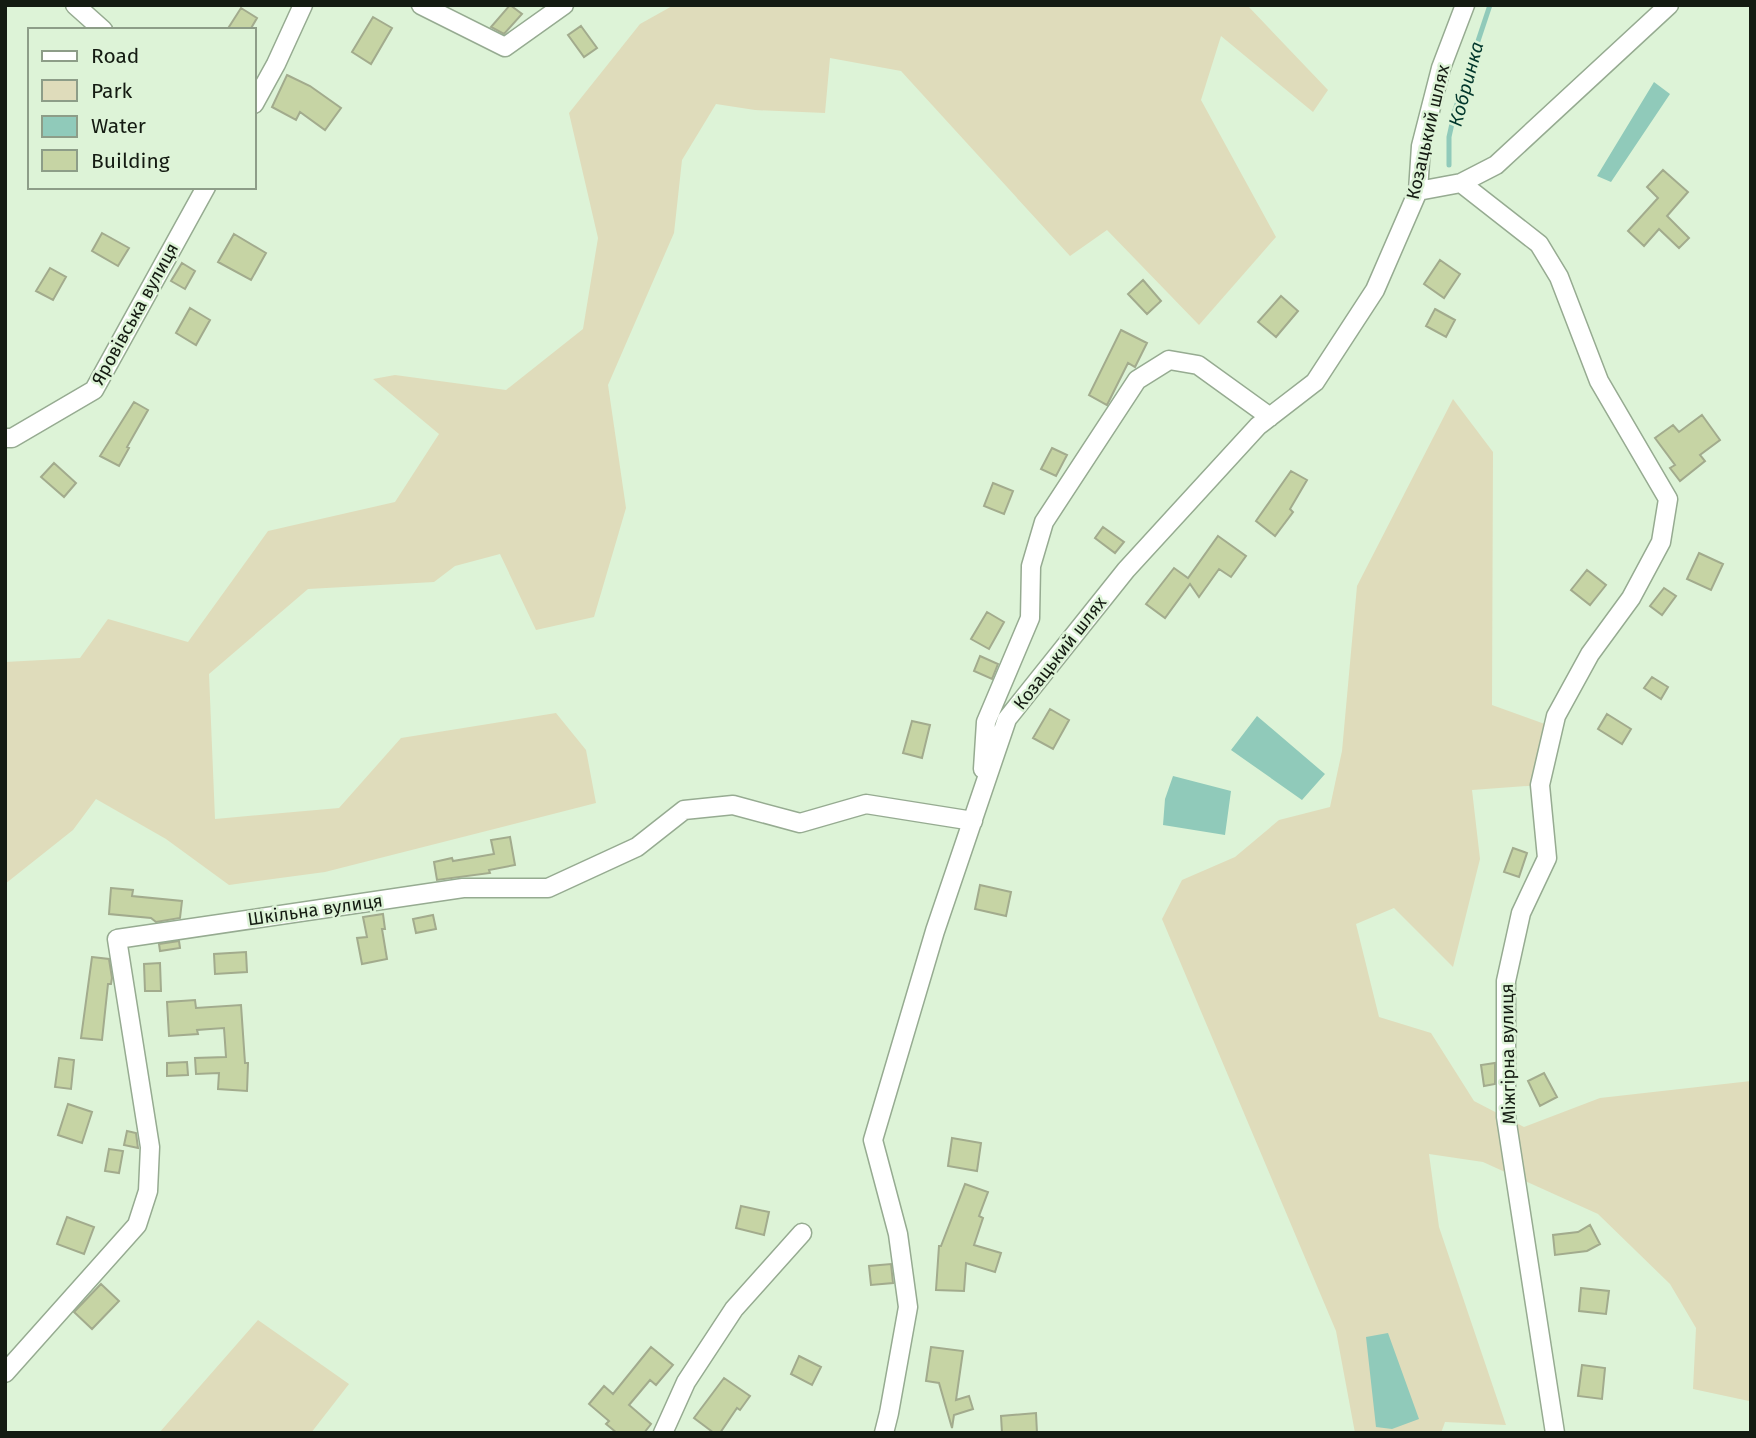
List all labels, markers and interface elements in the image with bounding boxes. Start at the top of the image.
legend [28,28,256,189]
water label: Кобринка [1444,39,1488,129]
text: Road [91,43,139,69]
street label: Козацький шлях [1402,62,1454,202]
text: Park [91,78,133,104]
text: Water [91,113,146,139]
text: Building [91,148,170,174]
street label: Яровівська вулиця [87,239,183,389]
street label: Козацький шлях [1009,592,1111,714]
street label: Шкільна вулиця [246,890,384,930]
street label: Міжгірна вулиця [1496,983,1520,1125]

